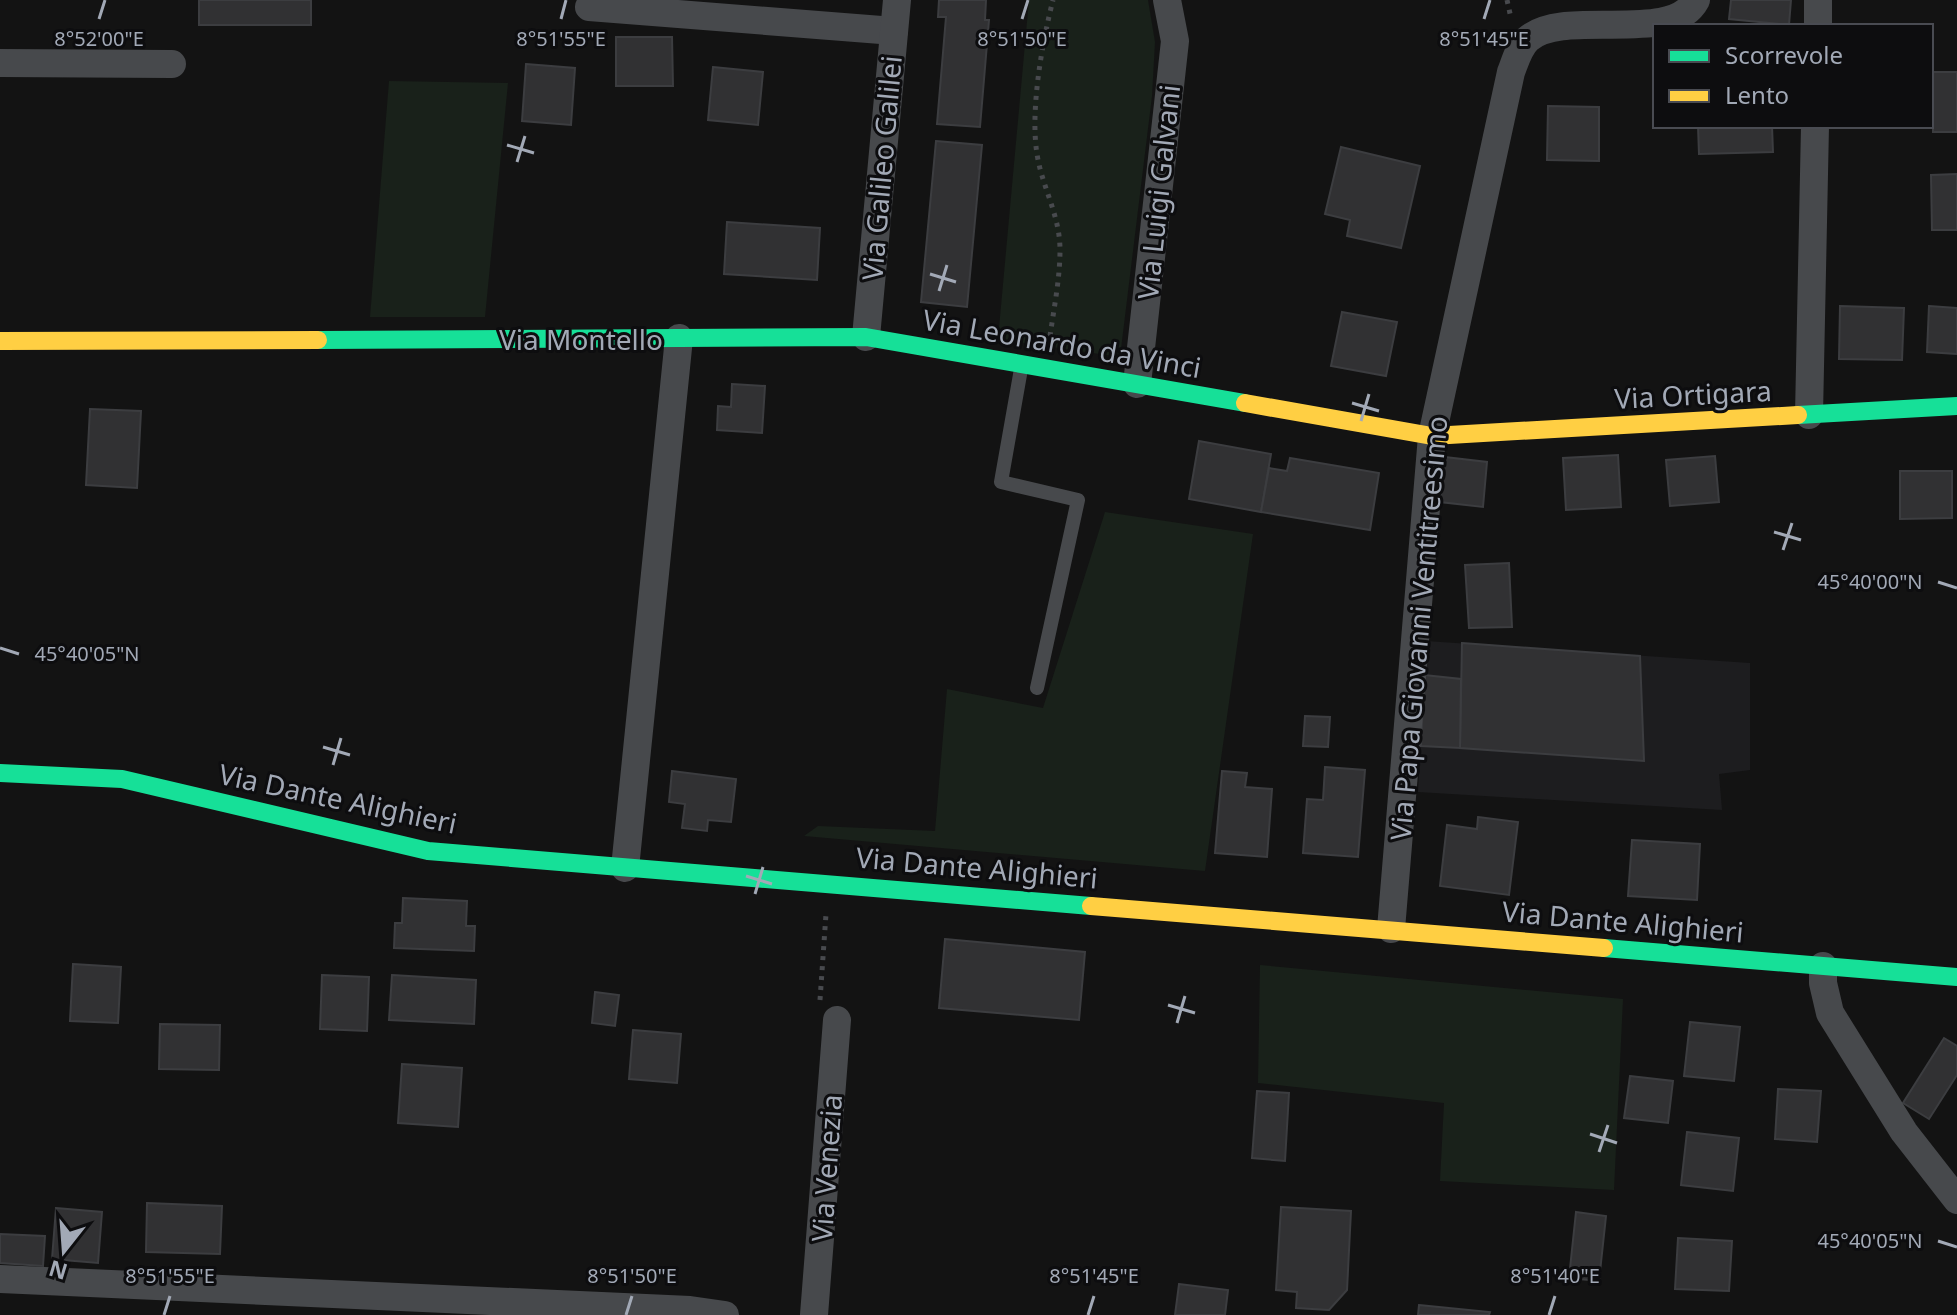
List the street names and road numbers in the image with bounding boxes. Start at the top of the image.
street label: Via Galileo Galilei [852,54,910,282]
street label: Via Luigi Galvani [1128,83,1188,301]
street label: Via Leonardo da Vinci [920,300,1204,386]
street label: Via Montello [499,320,663,358]
street label: Via Ortigara [1613,371,1773,417]
street label: Via Papa Giovanni Ventitreesimo [1381,414,1455,842]
street label: Via Dante Alighieri [216,754,460,842]
street label: Via Dante Alighieri [855,838,1099,896]
street label: Via Dante Alighieri [1501,892,1745,950]
street label: Via Venezia [802,1093,850,1243]

